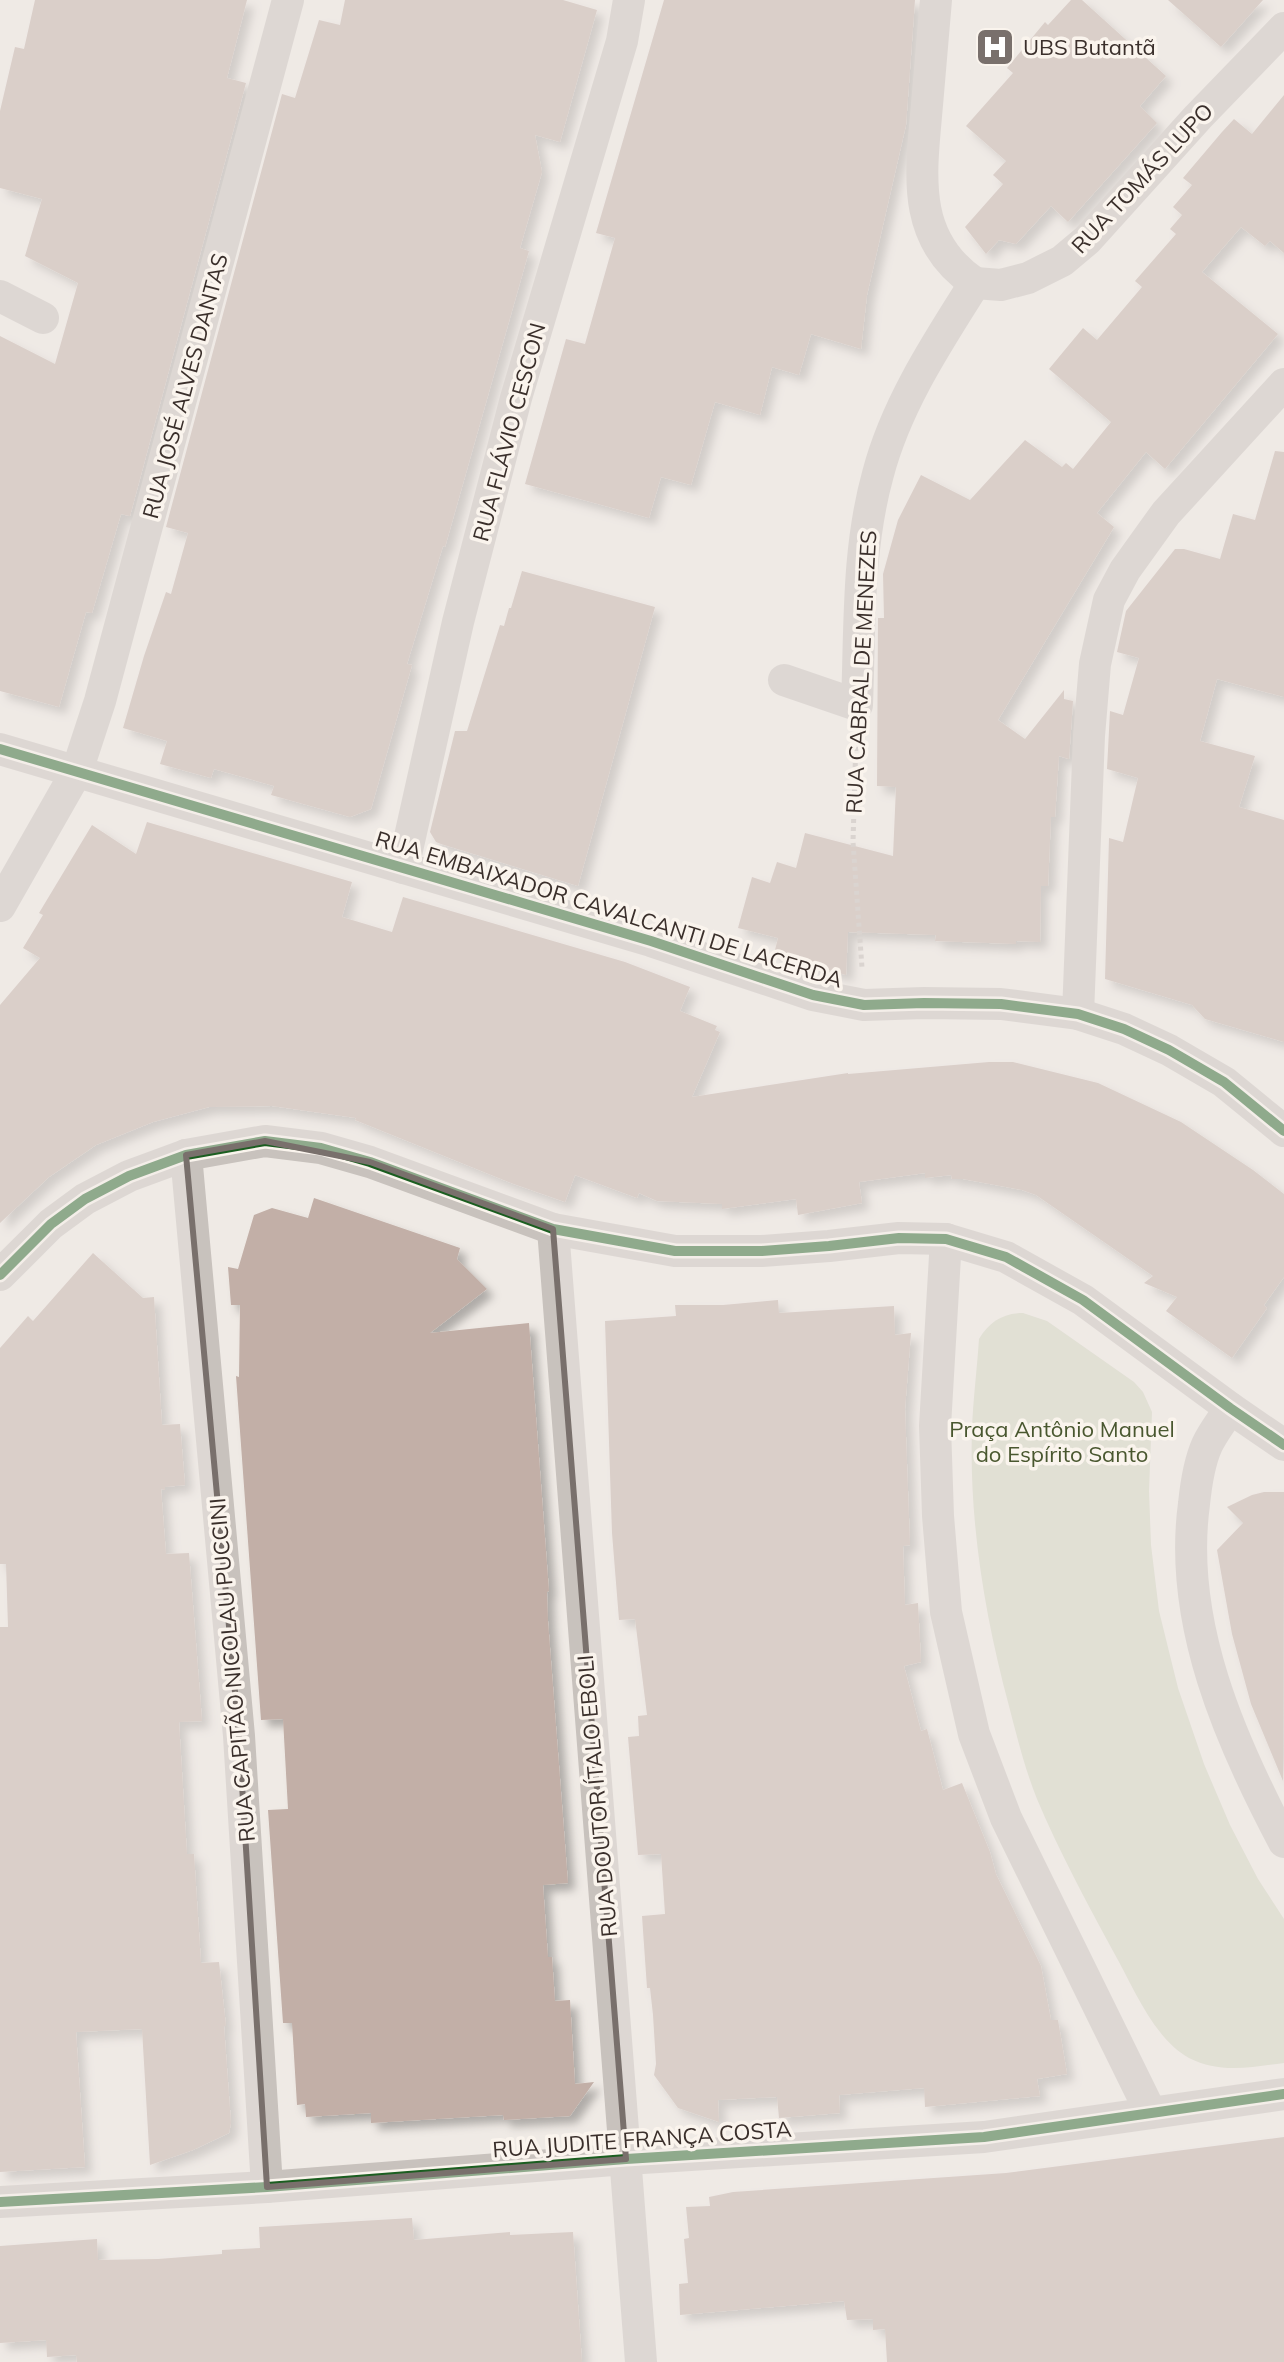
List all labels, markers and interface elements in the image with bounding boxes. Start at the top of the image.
hospital icon: UBS Butantã [974,26,1016,68]
place label: UBS Butantã [1023,33,1156,61]
street label: RUA TOMÁS LUPO [1065,97,1219,259]
street label: RUA JOSÉ ALVES DANTAS [136,250,234,522]
street label: RUA FLÁVIO CESCON [466,320,552,544]
street label: RUA CABRAL DE MENEZES [840,530,882,814]
street label: RUA EMBAIXADOR CAVALCANTI DE LACERDA [372,824,846,994]
park label: Praça Antônio Manuel do Espírito Santo [949,1415,1175,1468]
street label: RUA CAPITÃO NICOLAU PUCCINI [203,1497,261,1843]
street label: RUA DOUTOR ÍTALO EBOLI [571,1654,623,1938]
street label: RUA JUDITE FRANÇA COSTA [492,2115,792,2163]

